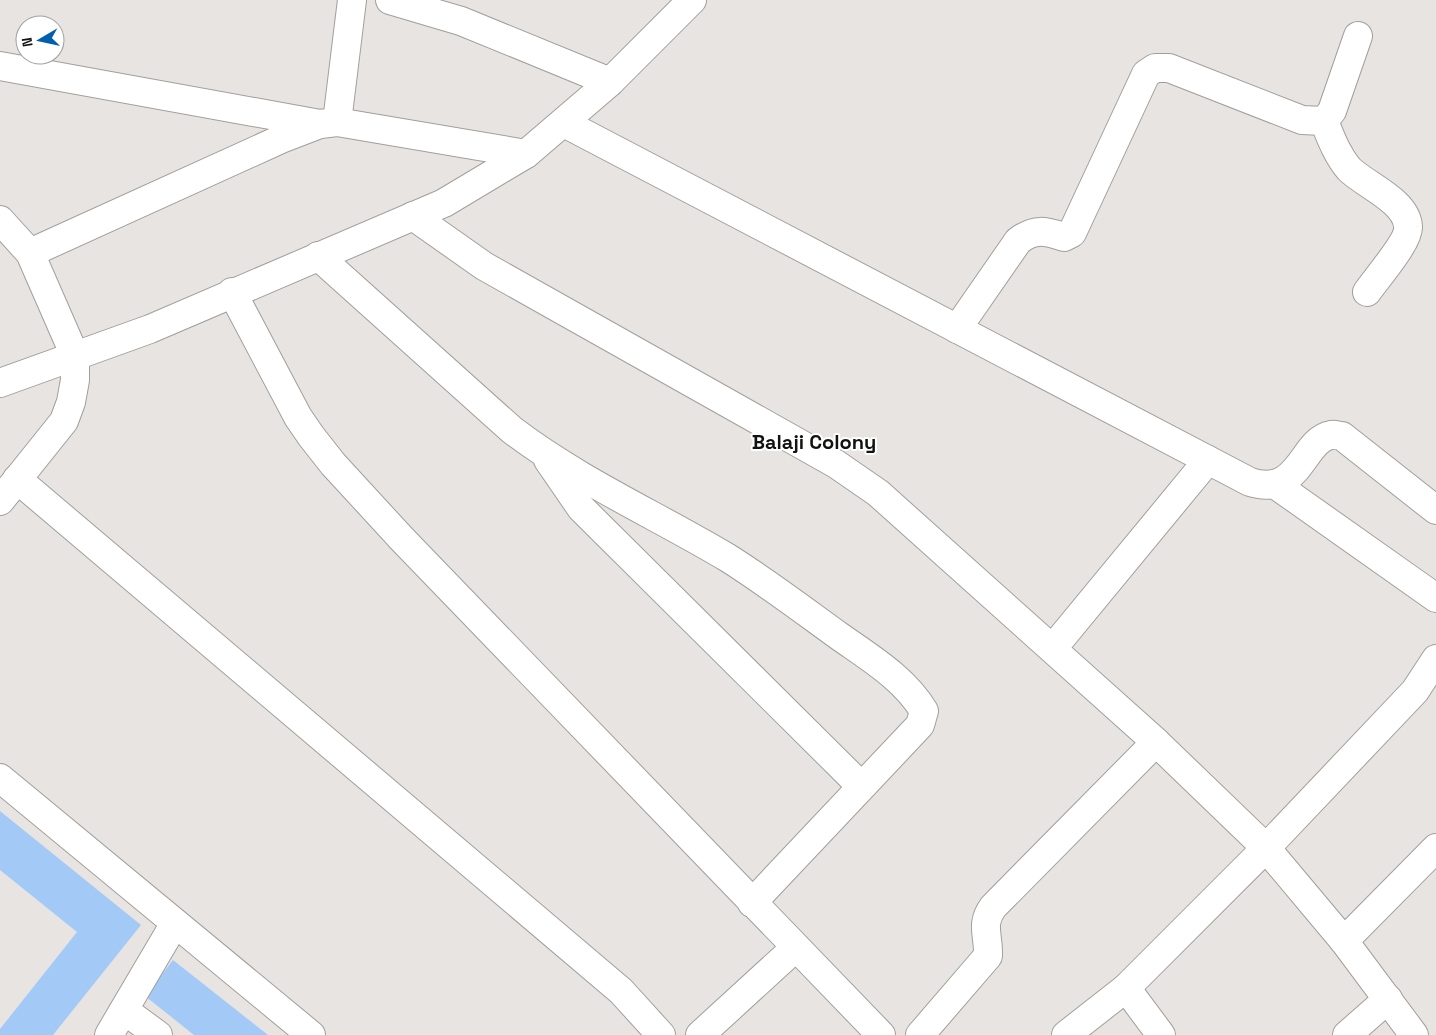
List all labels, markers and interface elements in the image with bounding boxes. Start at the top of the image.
north arrow [15,15,65,65]
text: N [18,36,37,48]
district label: Balaji Colony [752,429,876,455]

